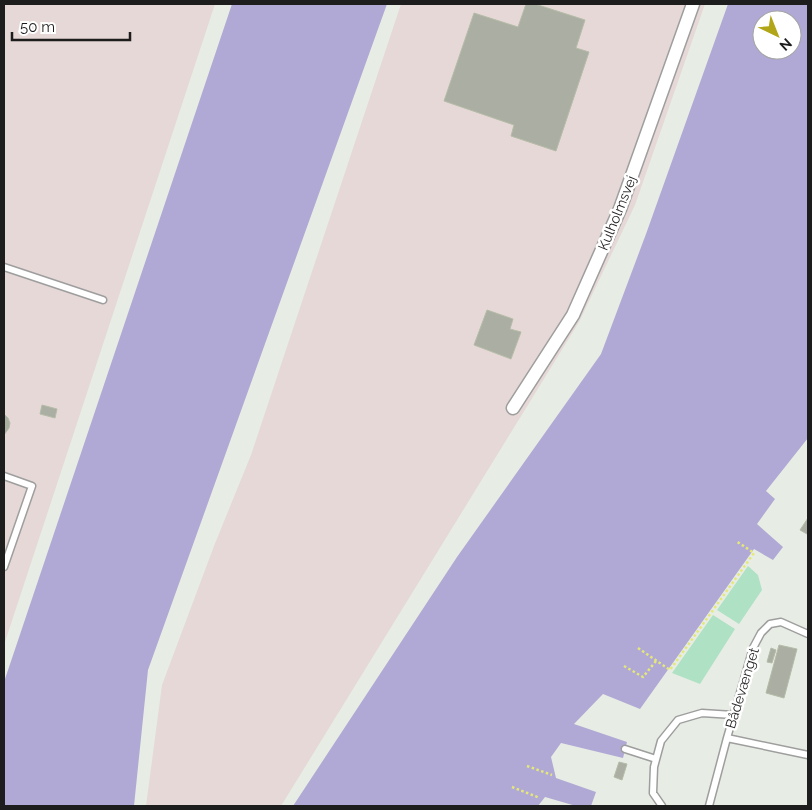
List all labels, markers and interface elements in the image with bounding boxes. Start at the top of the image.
scale bar [12,10,130,42]
north arrow [752,10,802,60]
text: 50 m [20,18,55,36]
text: N [777,35,795,54]
street label: Kulholmsvej [595,173,639,253]
street label: Bådevænget [722,645,762,730]

